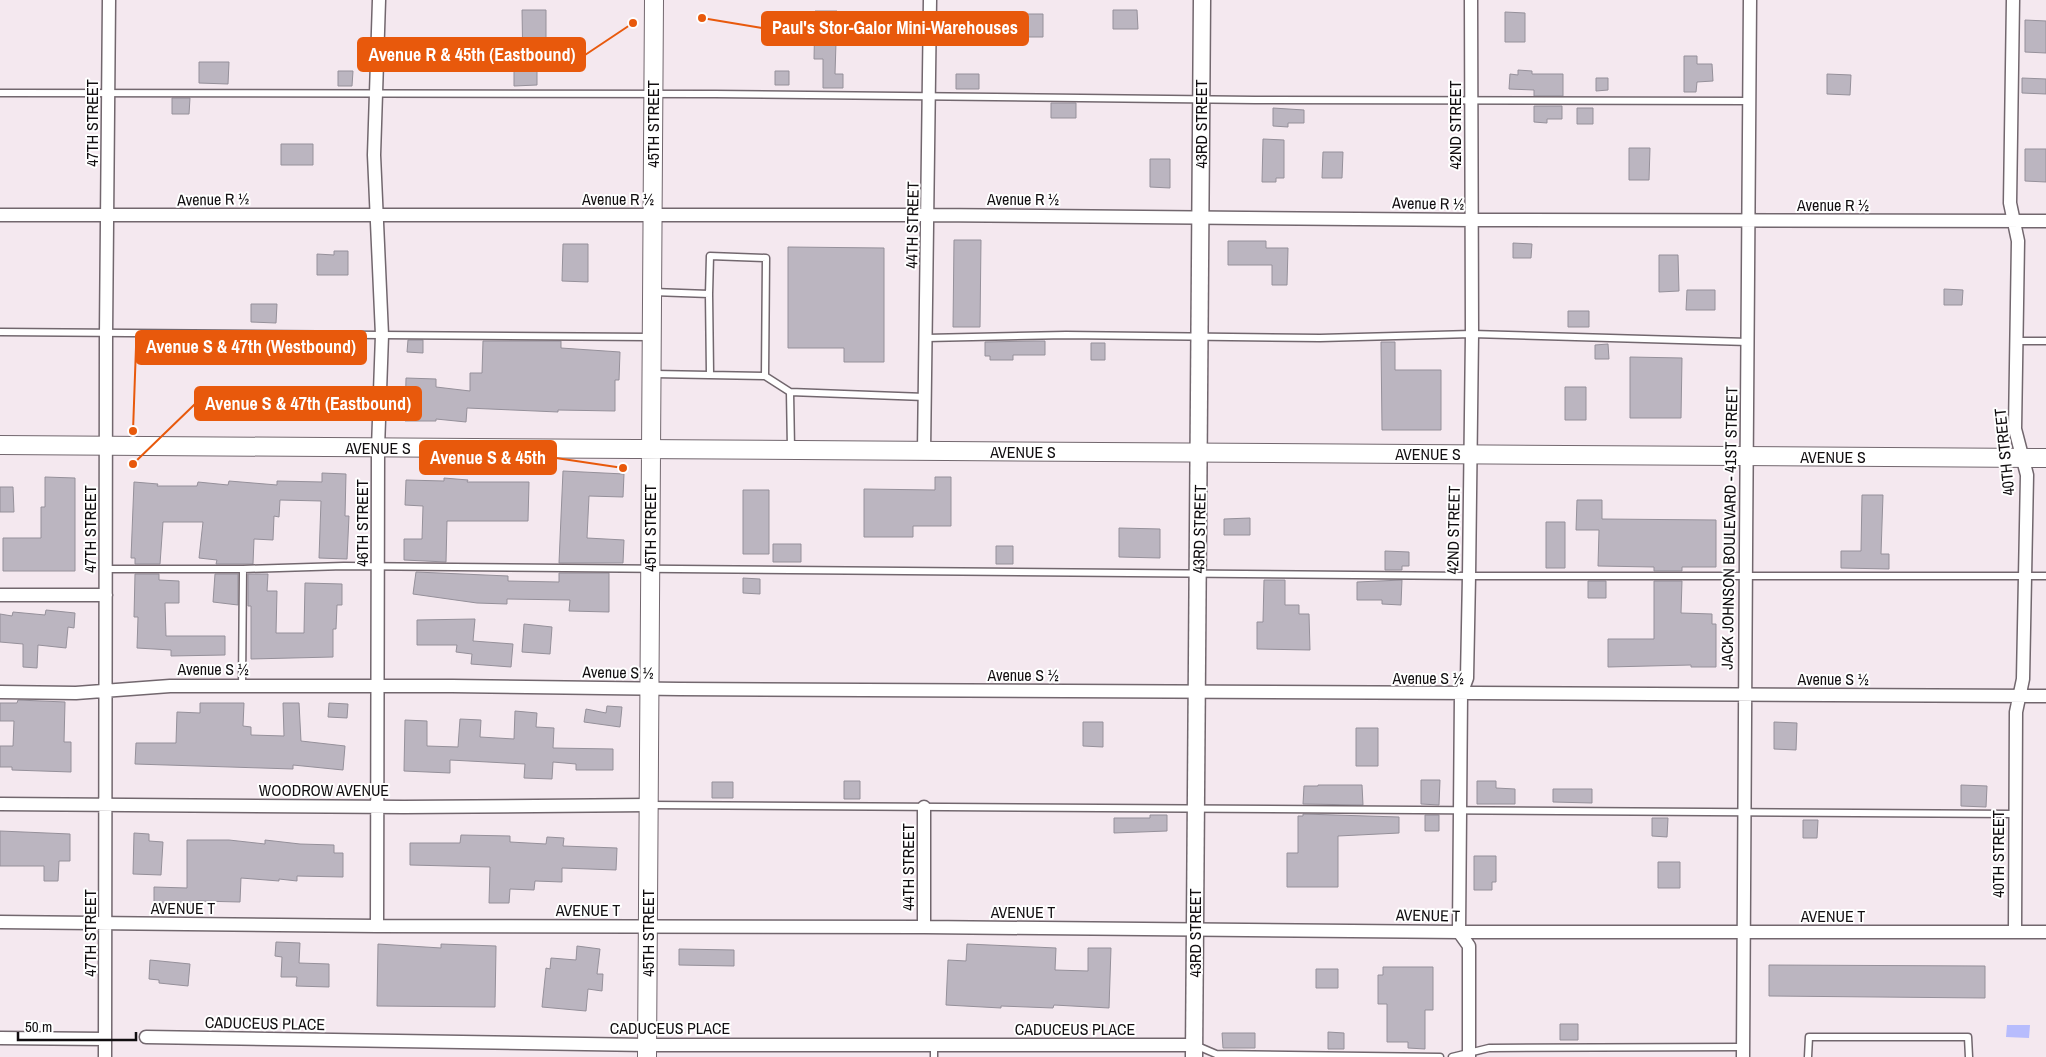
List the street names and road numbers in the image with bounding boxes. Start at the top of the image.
street label: 47TH STREET [81,79,103,167]
street label: 45TH STREET [642,80,664,168]
street label: 43RD STREET [1190,80,1212,168]
street label: 42ND STREET [1444,81,1466,169]
street label: 44TH STREET [900,181,924,269]
street label: Avenue R ½ [176,187,249,211]
street label: Avenue R ½ [581,188,654,210]
street label: Avenue R ½ [986,188,1059,210]
street label: Avenue R ½ [1391,191,1464,215]
street label: Avenue R ½ [1796,194,1869,216]
street label: JACK JOHNSON BOULEVARD - 41ST STREET [1716,386,1742,670]
street label: 40TH STREET [1988,407,2020,497]
street label: AVENUE S [344,437,411,459]
street label: AVENUE S [989,441,1056,463]
street label: AVENUE S [1394,443,1461,465]
street label: AVENUE S [1799,446,1866,468]
street label: 46TH STREET [351,479,373,567]
street label: 45TH STREET [639,484,661,572]
street label: 43RD STREET [1187,484,1211,574]
street label: 47TH STREET [79,485,101,573]
street label: 42ND STREET [1441,485,1465,575]
street label: Avenue S ½ [176,658,249,680]
street label: Avenue S ½ [581,660,654,684]
street label: Avenue S ½ [986,664,1059,686]
street label: Avenue S ½ [1391,667,1464,689]
street label: Avenue S ½ [1796,668,1869,690]
street label: WOODROW AVENUE [259,779,389,801]
street label: 40TH STREET [1987,810,2009,898]
street label: 44TH STREET [897,823,919,911]
street label: 47TH STREET [79,889,101,977]
street label: 45TH STREET [637,889,659,977]
street label: 43RD STREET [1184,889,1206,977]
street label: AVENUE T [150,897,215,919]
street label: AVENUE T [555,899,620,921]
street label: AVENUE T [990,901,1055,923]
street label: AVENUE T [1395,903,1460,927]
street label: AVENUE T [1800,905,1865,927]
street label: CADUCEUS PLACE [205,1011,325,1035]
street label: CADUCEUS PLACE [610,1017,730,1039]
street label: CADUCEUS PLACE [1015,1018,1135,1040]

